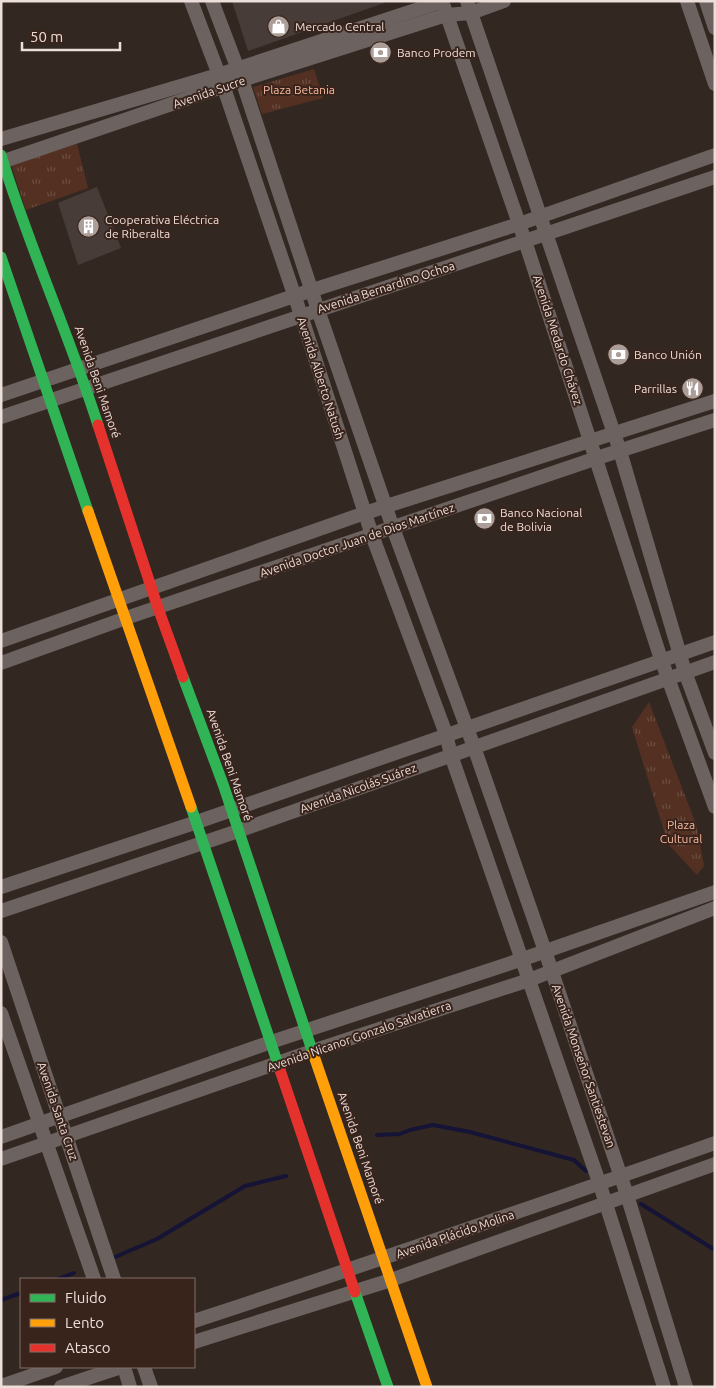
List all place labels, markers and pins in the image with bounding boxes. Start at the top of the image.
shop icon: Mercado Central [267,14,291,38]
place label: Mercado Central [295,20,384,33]
bank icon: Banco Prodem [369,40,393,64]
place label: Banco Prodem [397,46,476,59]
place label: Cooperativa Eléctrica de Riberalta [105,213,219,240]
building icon: Cooperativa Eléctrica de Riberalta [77,214,101,238]
bank icon: Banco Unión [606,342,630,366]
place label: Banco Unión [634,348,702,361]
restaurant icon: Parrillas [681,376,705,400]
place label: Parrillas [634,382,677,395]
place label: Banco Nacional de Bolivia [500,506,582,533]
bank icon: Banco Nacional de Bolivia [472,507,496,531]

